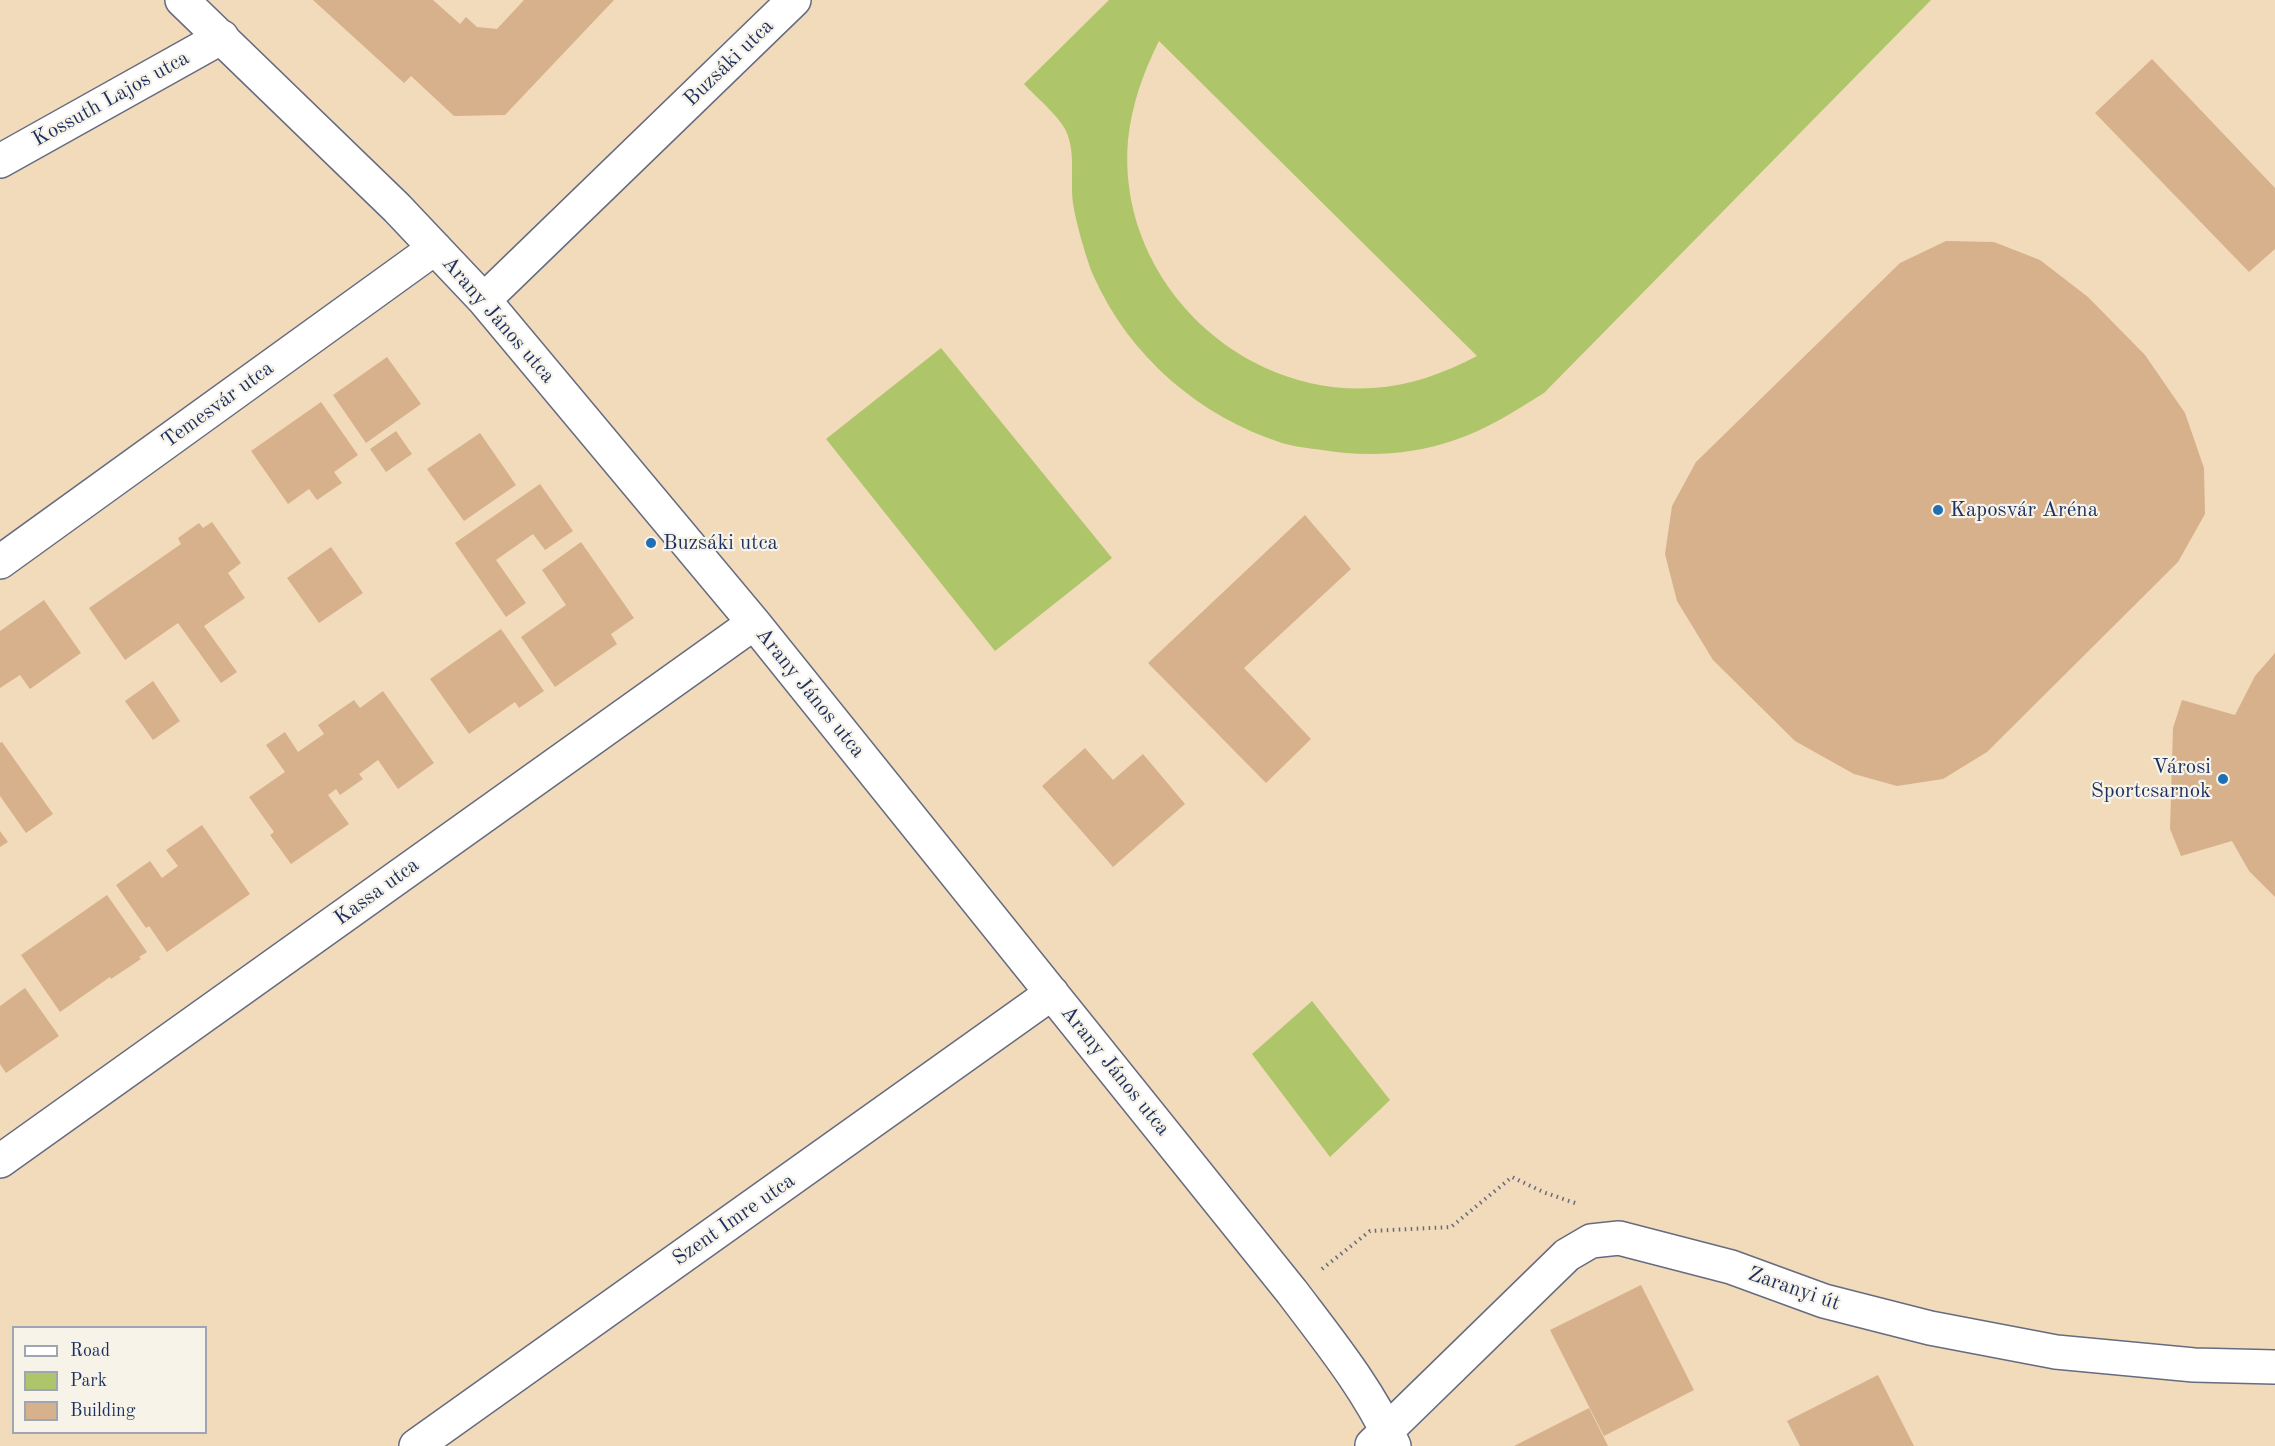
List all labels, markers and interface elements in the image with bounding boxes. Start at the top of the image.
street label: Buzsáki utca [679,14,779,112]
street label: Kossuth Lajos utca [28,46,194,152]
street label: Arany János utca [436,251,560,389]
street label: Temesvár utca [157,356,279,454]
place label: Kaposvár Aréna [1950,497,2098,523]
marker: Kaposvár Aréna [1931,503,1945,517]
place label: Buzsáki utca [663,530,778,556]
marker: Buzsáki utca [644,536,658,550]
street label: Arany János utca [750,623,870,763]
place label: Városi Sportcsarnok [2091,754,2211,804]
marker: Városi Sportcsarnok [2216,772,2230,786]
street label: Kassa utca [330,853,424,931]
street label: Arany János utca [1055,1001,1175,1141]
street label: Szent Imre utca [668,1168,800,1272]
street label: Zaranyi út [1745,1262,1843,1316]
legend [12,1326,207,1434]
text: Road [70,1342,110,1360]
text: Park [70,1372,107,1390]
text: Building [70,1402,135,1420]

